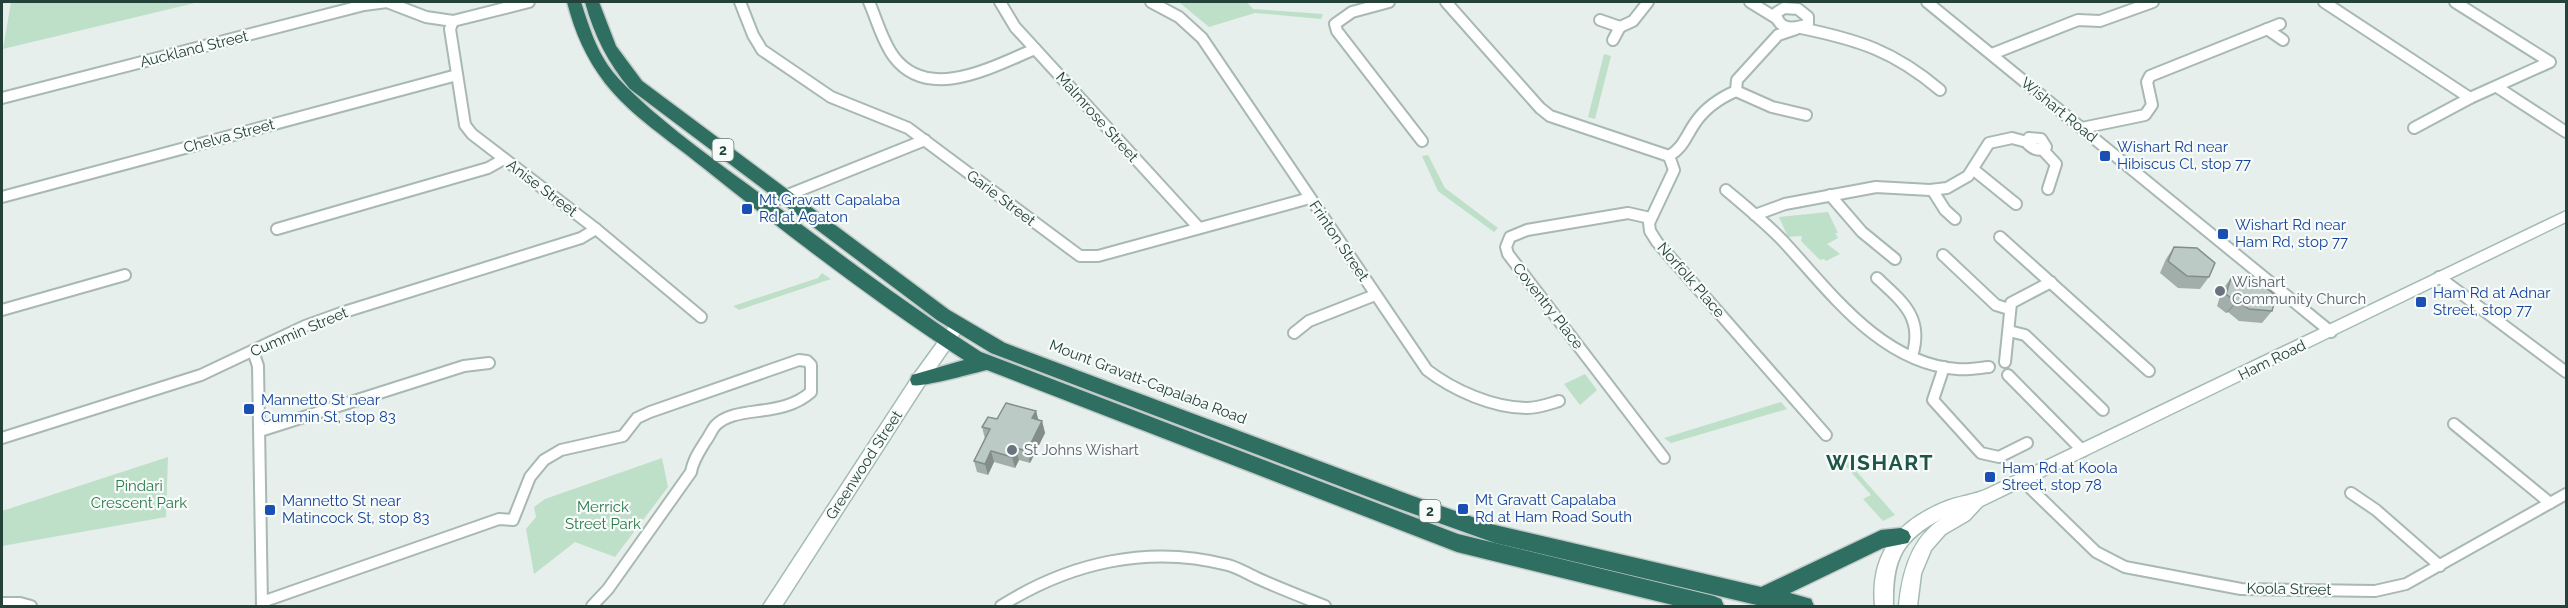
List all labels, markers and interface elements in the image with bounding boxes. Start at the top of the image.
street label: Auckland Street [138,27,250,71]
street label: Malmrose Street [1052,68,1142,166]
street label: Wishart Road [2017,74,2101,146]
street label: Chelva Street [182,115,276,157]
place label: Wishart Rd near Hibiscus Cl, stop 77 [2117,138,2251,173]
road number: 2 [712,139,734,161]
marker: Wishart Rd near Hibiscus Cl, stop 77 [2098,149,2112,163]
street label: Anise Street [503,156,581,220]
street label: Garie Street [963,166,1039,230]
place label: Mt Gravatt Capalaba Rd at Agaton [759,191,900,226]
street label: Frinton Street [1305,197,1373,285]
marker: Mt Gravatt Capalaba Rd at Agaton [740,202,754,216]
place label: Wishart Rd near Ham Rd, stop 77 [2235,216,2348,251]
marker: Wishart Rd near Ham Rd, stop 77 [2216,227,2230,241]
street label: Norfolk Place [1653,239,1729,321]
street label: Coventry Place [1509,259,1587,353]
place label: Wishart Community Church [2232,273,2366,308]
marker: Wishart Community Church [2213,284,2227,298]
place label: Ham Rd at Adnar Street, stop 77 [2433,284,2551,319]
marker: Ham Rd at Adnar Street, stop 77 [2414,295,2428,309]
street label: Cummin Street [248,303,350,361]
street label: Mount Gravatt-Capalaba Road [1047,336,1249,428]
street label: Ham Road [2235,336,2309,384]
place label: Mannetto St near Cummin St, stop 83 [261,391,396,426]
marker: Mannetto St near Cummin St, stop 83 [242,402,256,416]
street label: Greenwood Street [822,407,906,523]
place label: St Johns Wishart [1024,441,1139,459]
marker: St Johns Wishart [1005,443,1019,457]
district label: WISHART [1826,450,1934,475]
place label: Ham Rd at Koola Street, stop 78 [2002,459,2118,494]
marker: Ham Rd at Koola Street, stop 78 [1983,470,1997,484]
park label: Pindari Crescent Park [91,477,187,512]
place label: Mt Gravatt Capalaba Rd at Ham Road South [1475,491,1632,526]
place label: Mannetto St near Matincock St, stop 83 [282,492,430,527]
park label: Merrick Street Park [565,498,641,533]
road number: 2 [1420,500,1440,522]
marker: Mt Gravatt Capalaba Rd at Ham Road South [1456,502,1470,516]
marker: Mannetto St near Matincock St, stop 83 [263,503,277,517]
street label: Koola Street [2246,579,2332,599]

